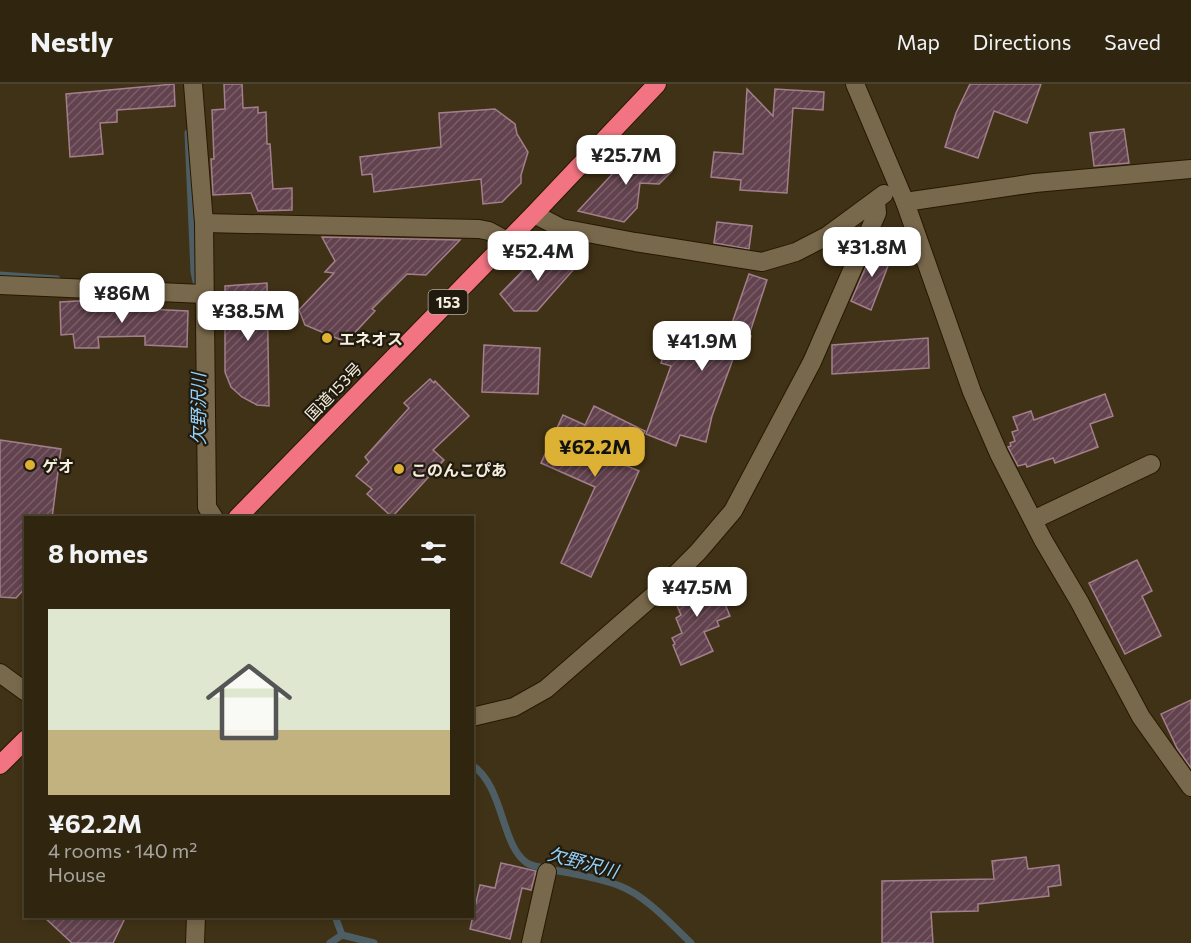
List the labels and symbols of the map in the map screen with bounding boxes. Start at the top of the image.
pin: ¥25.7M [577,135,675,186]
pin: ¥31.8M [823,227,921,278]
pin: ¥52.4M [489,231,587,282]
pin: ¥86M [86,273,158,324]
road number: 153 [428,290,468,314]
pin: ¥38.5M [199,291,297,342]
pin: ¥41.9M [653,321,751,372]
place label: エネオス [339,329,403,348]
marker: エネオス [320,331,334,345]
street label: 国道153号 [301,358,365,424]
water label: 欠野沢川 [187,371,209,445]
pin: ¥62.2M [546,427,644,478]
place label: ゲオ [42,456,74,475]
marker: ゲオ [23,458,37,472]
place label: このんこぴあ [411,460,507,479]
marker: このんこぴあ [392,462,406,476]
pin: ¥47.5M [648,567,746,618]
water label: 欠野沢川 [545,842,623,882]

